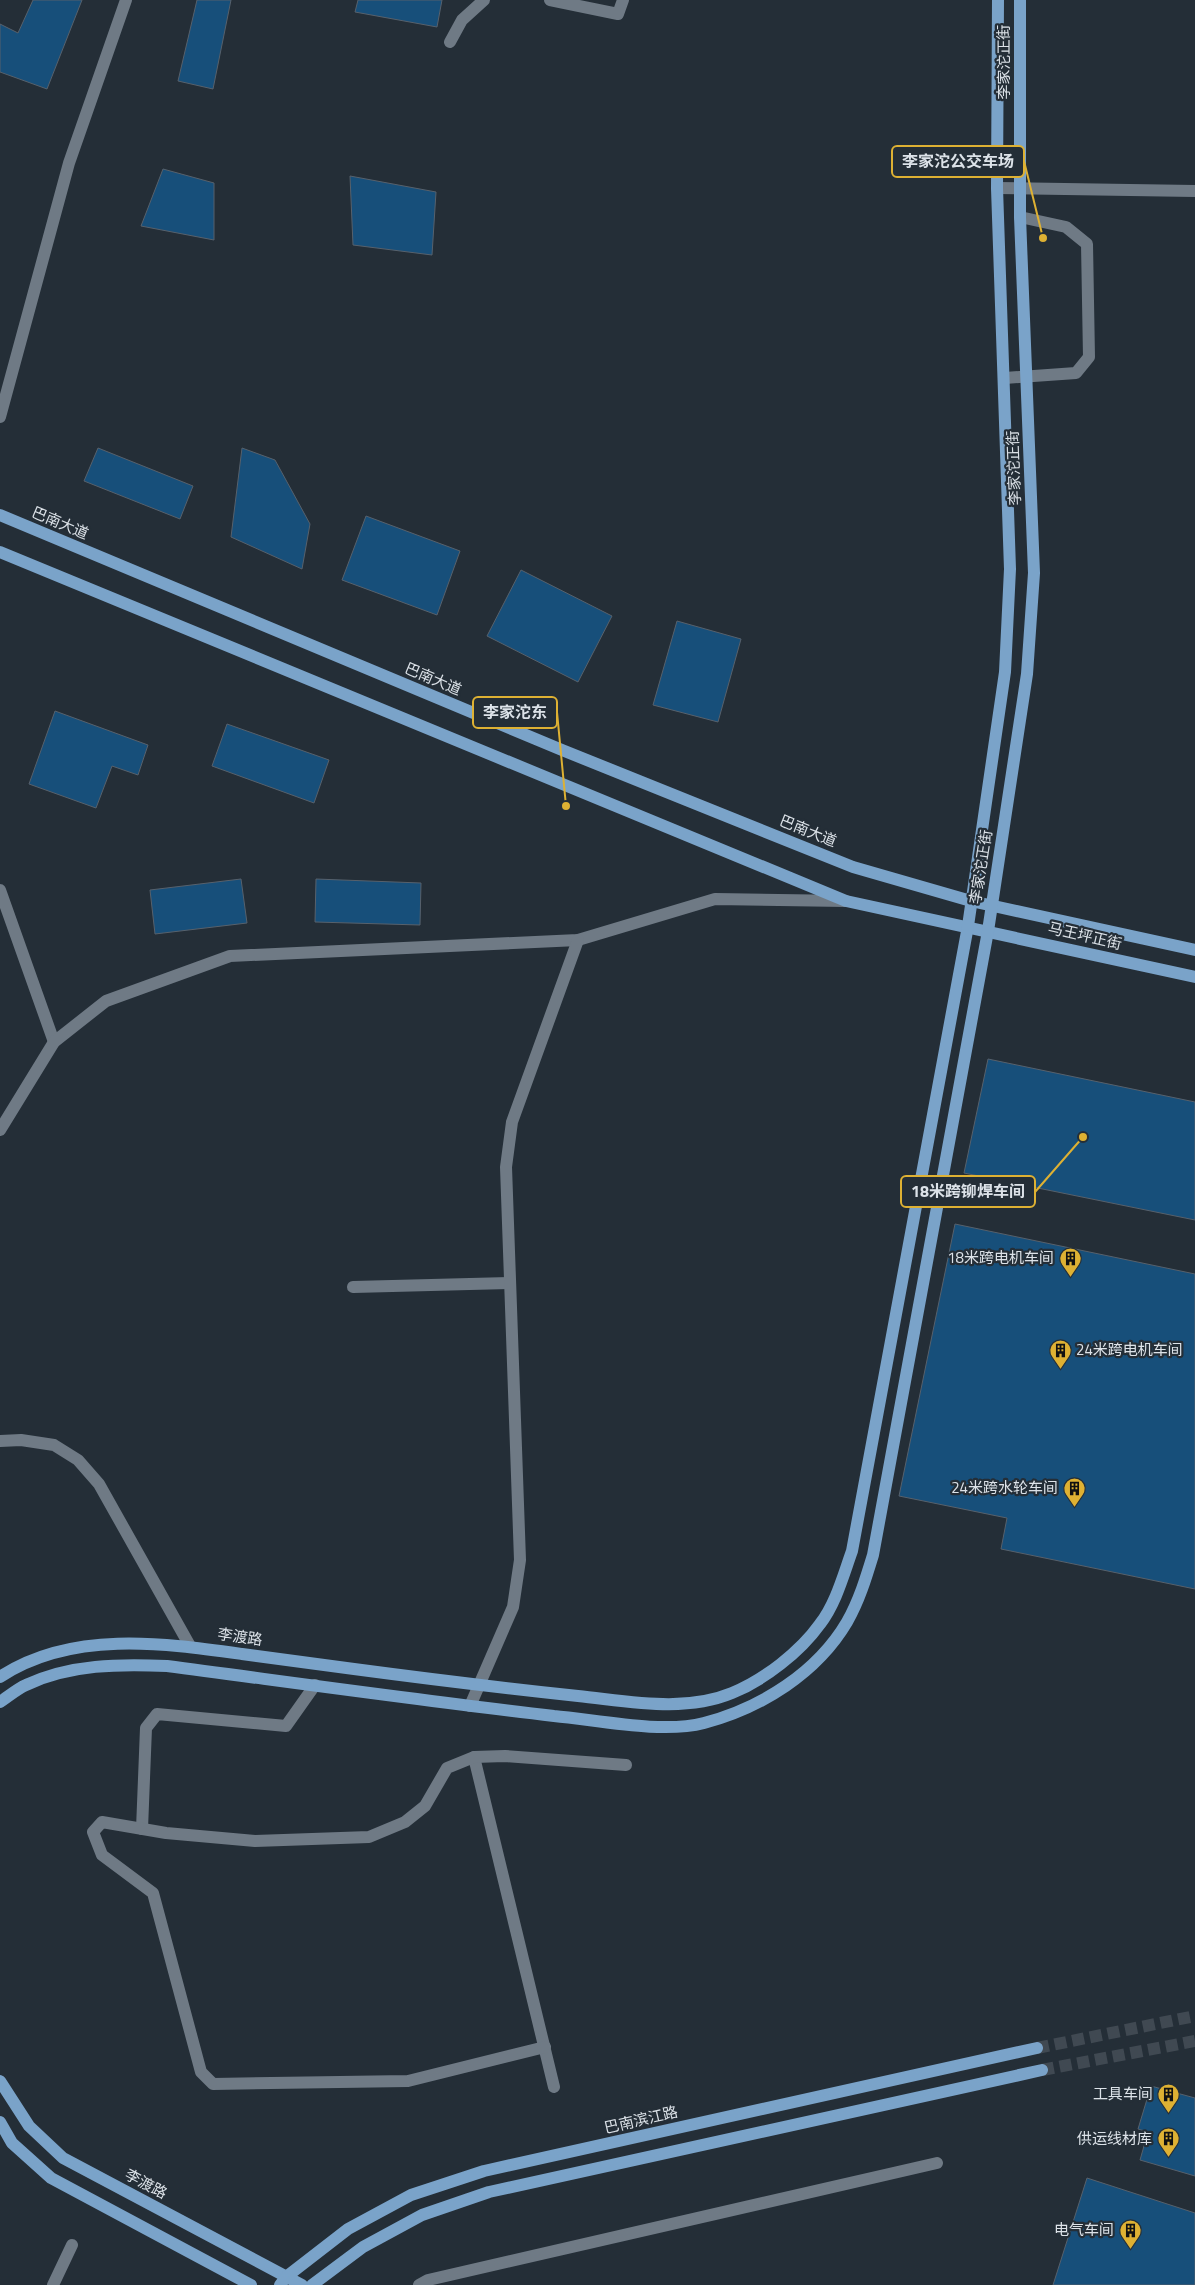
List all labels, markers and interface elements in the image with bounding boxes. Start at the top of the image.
street label: 李家沱正街 [992,24,1015,100]
callout: 李家沱公交车场 [892,146,1024,177]
text: 李家沱公交车场 [902,149,1014,173]
street label: 李家沱正街 [1001,430,1026,506]
street label: 巴南大道 [28,500,92,545]
street label: 巴南大道 [401,656,465,701]
callout: 李家沱东 [473,697,557,728]
text: 李家沱东 [483,700,547,724]
street label: 巴南大道 [776,809,840,852]
street label: 李家沱正街 [963,828,998,906]
street label: 马王坪正街 [1046,916,1124,955]
callout: 18米跨铆焊车间 [901,1176,1035,1207]
text: 18米跨铆焊车间 [911,1179,1025,1203]
place label: 18米跨电机车间 [947,1246,1054,1269]
building icon: 18米跨电机车间 [1058,1246,1082,1277]
building icon: 24米跨电机车间 [1048,1338,1072,1369]
place label: 24米跨电机车间 [1076,1338,1183,1361]
place label: 24米跨水轮车间 [951,1476,1058,1499]
building icon: 24米跨水轮车间 [1062,1476,1086,1507]
street label: 李渡路 [216,1622,264,1651]
place label: 工具车间 [1093,2082,1153,2105]
building icon: 工具车间 [1157,2082,1181,2113]
street label: 巴南滨江路 [602,2100,680,2139]
place label: 供运线材库 [1077,2127,1152,2150]
building icon: 供运线材库 [1156,2127,1180,2158]
street label: 李渡路 [121,2163,172,2204]
place label: 电气车间 [1054,2218,1114,2241]
building icon: 电气车间 [1118,2218,1142,2249]

